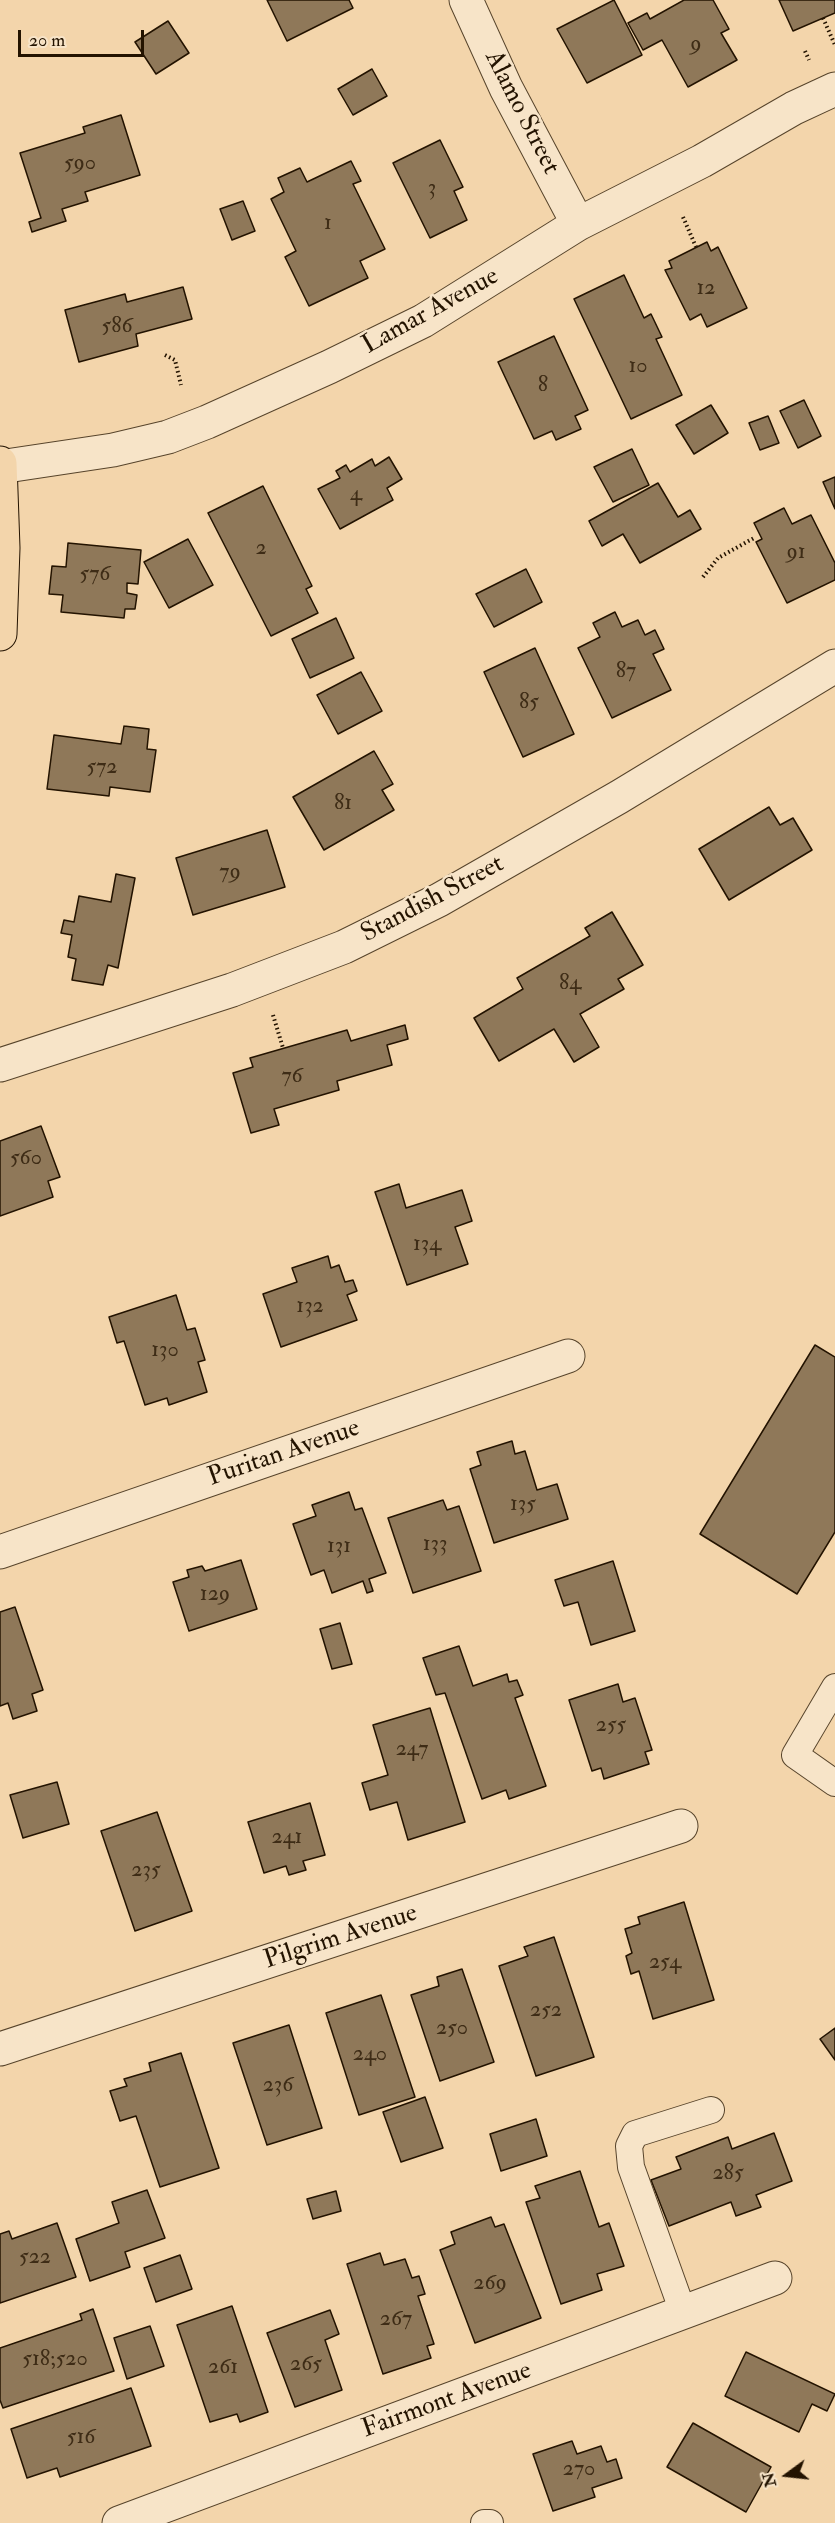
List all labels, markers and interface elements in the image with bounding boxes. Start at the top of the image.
scale bar [21,18,147,56]
text: 20 m [29,29,65,52]
house number: 9 [690,32,702,58]
street label: Alamo Street [477,46,565,180]
house number: 590 [64,151,96,177]
house number: 3 [428,176,436,202]
house number: 1 [324,211,332,237]
street label: Lamar Avenue [357,262,505,362]
house number: 12 [696,276,716,302]
house number: 586 [101,314,133,340]
house number: 10 [628,354,648,380]
house number: 8 [538,373,548,399]
house number: 4 [350,482,362,508]
house number: 2 [255,536,267,562]
house number: 91 [786,540,806,566]
house number: 576 [80,562,110,588]
house number: 87 [616,659,636,685]
house number: 85 [519,690,539,716]
house number: 572 [87,755,117,781]
house number: 81 [334,791,352,817]
street label: Standish Street [356,849,510,951]
house number: 79 [219,860,241,886]
house number: 84 [559,971,581,997]
house number: 76 [281,1064,303,1090]
house number: 560 [10,1146,42,1172]
house number: 134 [413,1232,441,1258]
house number: 132 [296,1294,324,1320]
house number: 130 [151,1338,179,1364]
street label: Puritan Avenue [204,1413,364,1495]
house number: 135 [510,1492,536,1518]
house number: 133 [423,1532,447,1558]
house number: 131 [327,1534,351,1560]
house number: 129 [200,1582,230,1608]
house number: 255 [596,1713,626,1739]
house number: 247 [396,1737,428,1763]
house number: 241 [272,1825,302,1851]
house number: 235 [131,1858,161,1884]
street label: Pilgrim Avenue [261,1899,421,1977]
house number: 254 [649,1950,681,1976]
house number: 252 [530,1998,562,2024]
house number: 250 [436,2016,468,2042]
house number: 240 [353,2042,387,2068]
house number: 236 [263,2073,293,2099]
house number: 285 [712,2161,744,2187]
house number: 522 [19,2245,51,2271]
house number: 269 [473,2271,507,2297]
house number: 267 [380,2307,412,2333]
house number: 518;520 [22,2347,88,2373]
house number: 265 [290,2352,322,2378]
house number: 261 [208,2355,238,2381]
street label: Fairmont Avenue [358,2356,536,2446]
house number: 516 [67,2425,95,2451]
north arrow [757,2445,817,2505]
house number: 270 [563,2457,595,2483]
text: N [758,2470,781,2489]

